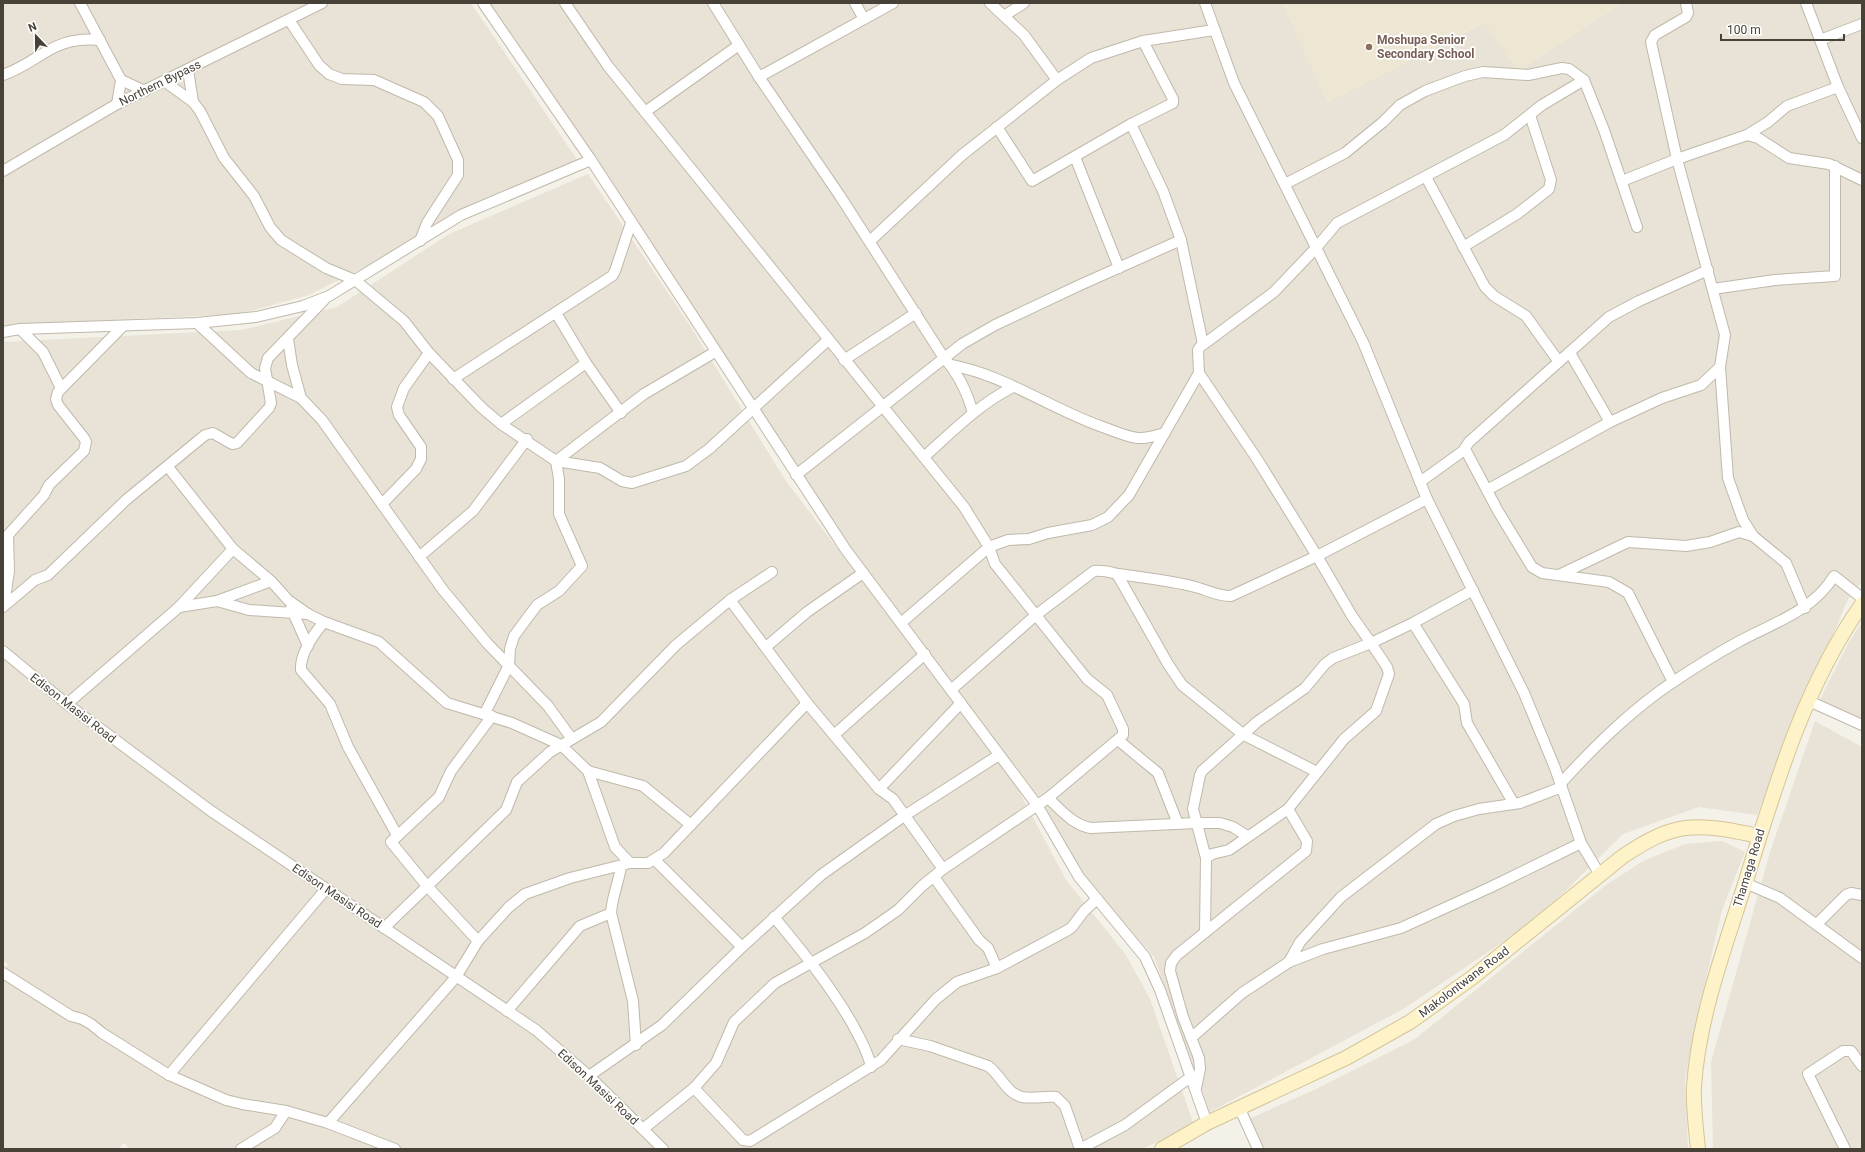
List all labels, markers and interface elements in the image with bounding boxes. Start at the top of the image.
north arrow [16,16,56,56]
scale bar [1721,16,1844,42]
text: N [26,20,39,35]
text: 100 m [1727,23,1761,37]
place label: Moshupa Senior Secondary School [1377,33,1474,61]
marker: Moshupa Senior Secondary School [1364,42,1374,52]
street label: Northern Bypass [117,57,203,109]
street label: Edison Masisi Road [27,670,119,746]
street label: Thamaga Road [1730,827,1768,909]
street label: Edison Masisi Road [290,861,384,931]
street label: Makolontwane Road [1416,944,1512,1020]
street label: Edison Masisi Road [555,1046,641,1128]

